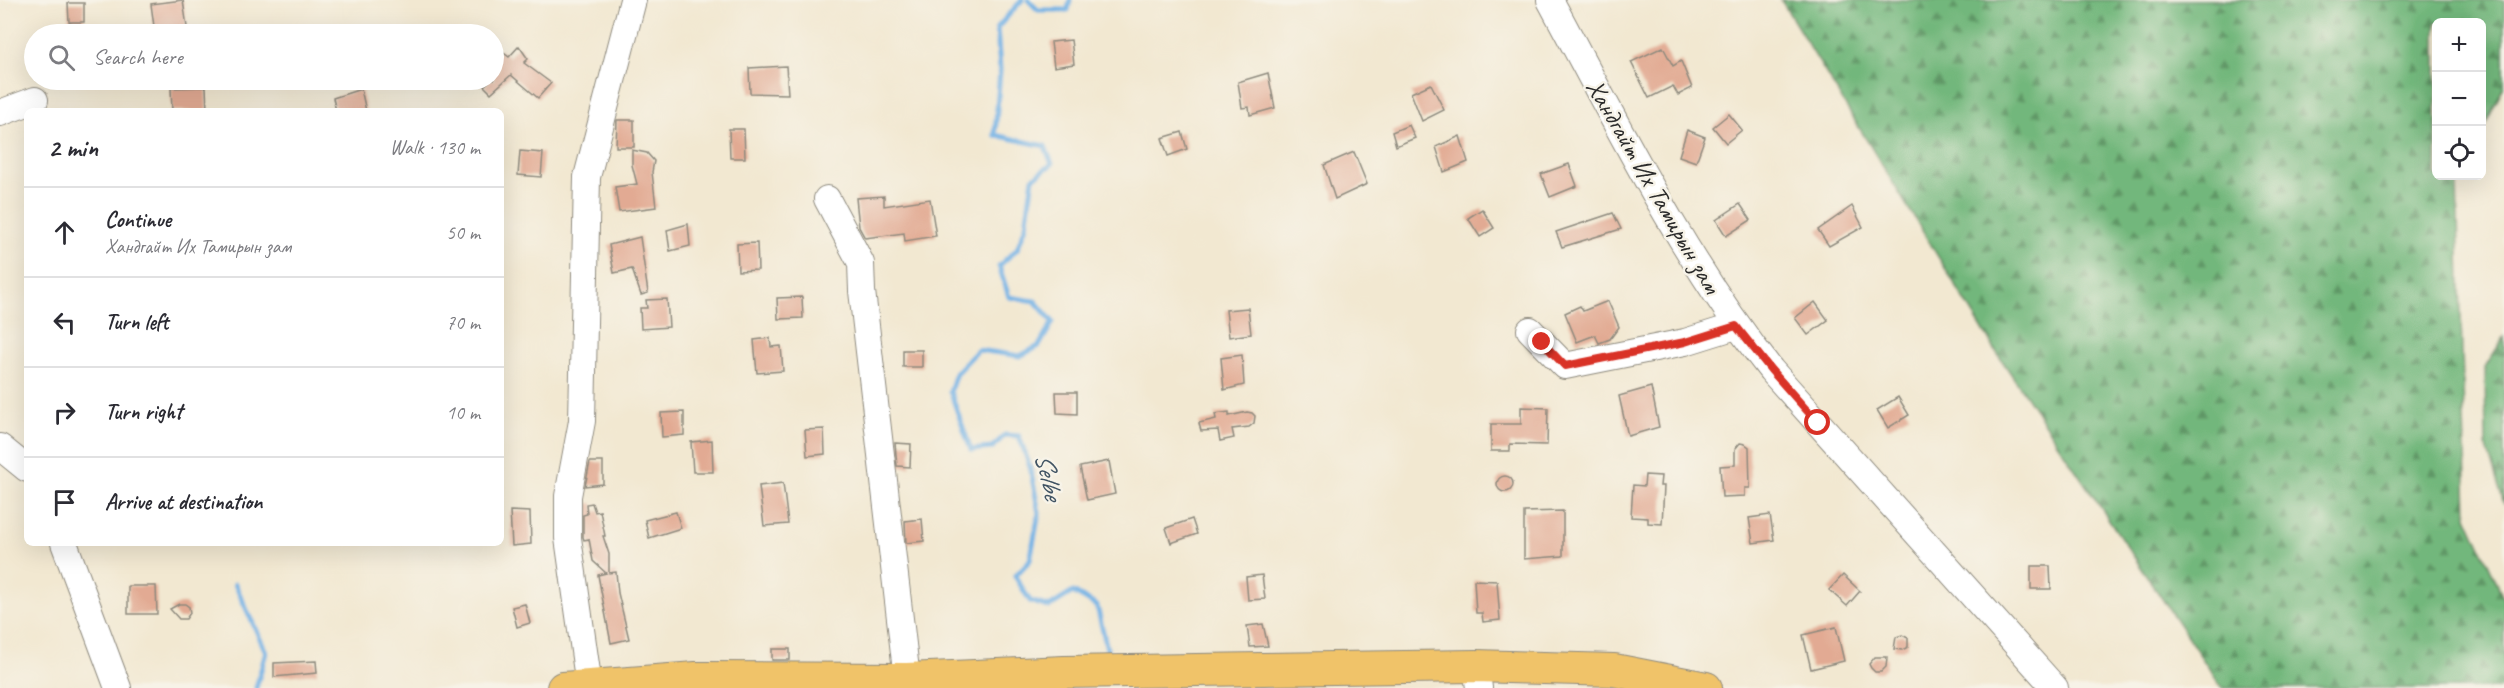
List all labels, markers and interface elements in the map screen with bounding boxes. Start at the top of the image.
map controls [2432,18,2486,180]
button: + [2432,18,2486,72]
search box [24,24,504,90]
icon: search [45,41,78,74]
text: Search here [93,43,183,71]
button: − [2432,72,2486,126]
street label: Хандгайт Их Тамирын зам [1579,73,1730,301]
button: locate [2432,126,2486,180]
text: 2 min [48,131,98,164]
text: Walk · 130 m [390,135,480,160]
text: Continue [105,206,171,234]
icon: ahead [48,216,81,249]
text: 50 m [446,220,480,245]
text: Хандгайт Их Тамирын зам [105,234,291,259]
icon: left [48,306,81,339]
text: Turn left [105,308,169,336]
text: 70 m [446,310,480,335]
route end [1528,328,1554,354]
icon: right [48,396,81,429]
text: Turn right [105,398,182,426]
text: 10 m [446,400,480,425]
route start [1804,409,1830,435]
water label: Selbe [1027,449,1072,507]
icon: arrive [48,486,81,519]
text: Arrive at destination [105,488,262,516]

